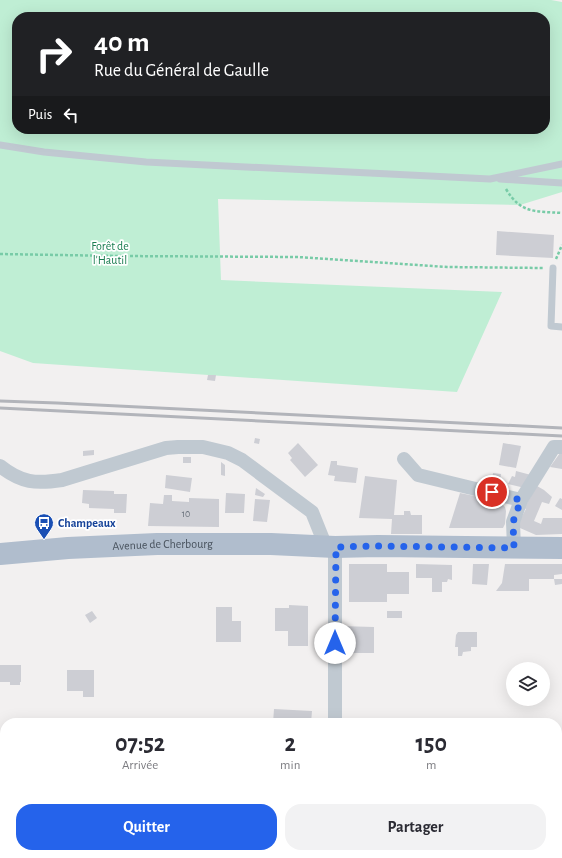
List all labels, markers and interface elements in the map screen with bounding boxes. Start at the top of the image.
icon: right [28,28,80,80]
text: 40 m [94,29,150,57]
text: Rue du Général de Gaulle [94,62,269,80]
icon: left [60,104,82,126]
text: Puis [28,107,52,122]
park label: Forêt de l'Hautil [91,240,129,266]
pin [475,475,509,509]
icon: arrive [481,481,503,503]
house number: 10 [182,509,190,519]
bus stop icon: Champeaux [33,512,55,540]
place label: Champeaux [58,517,116,529]
street label: Avenue de Cherbourg [112,538,213,552]
position arrow [314,622,356,664]
map controls [506,662,550,706]
button: layers [506,662,550,706]
text: 07:52 [115,732,165,756]
text: 2 [285,732,296,756]
text: 150 [415,732,447,756]
text: Arrivée [122,759,158,772]
text: min [280,759,300,772]
text: m [426,759,436,772]
button: Quitter [16,804,277,850]
button: Partager [285,804,546,850]

